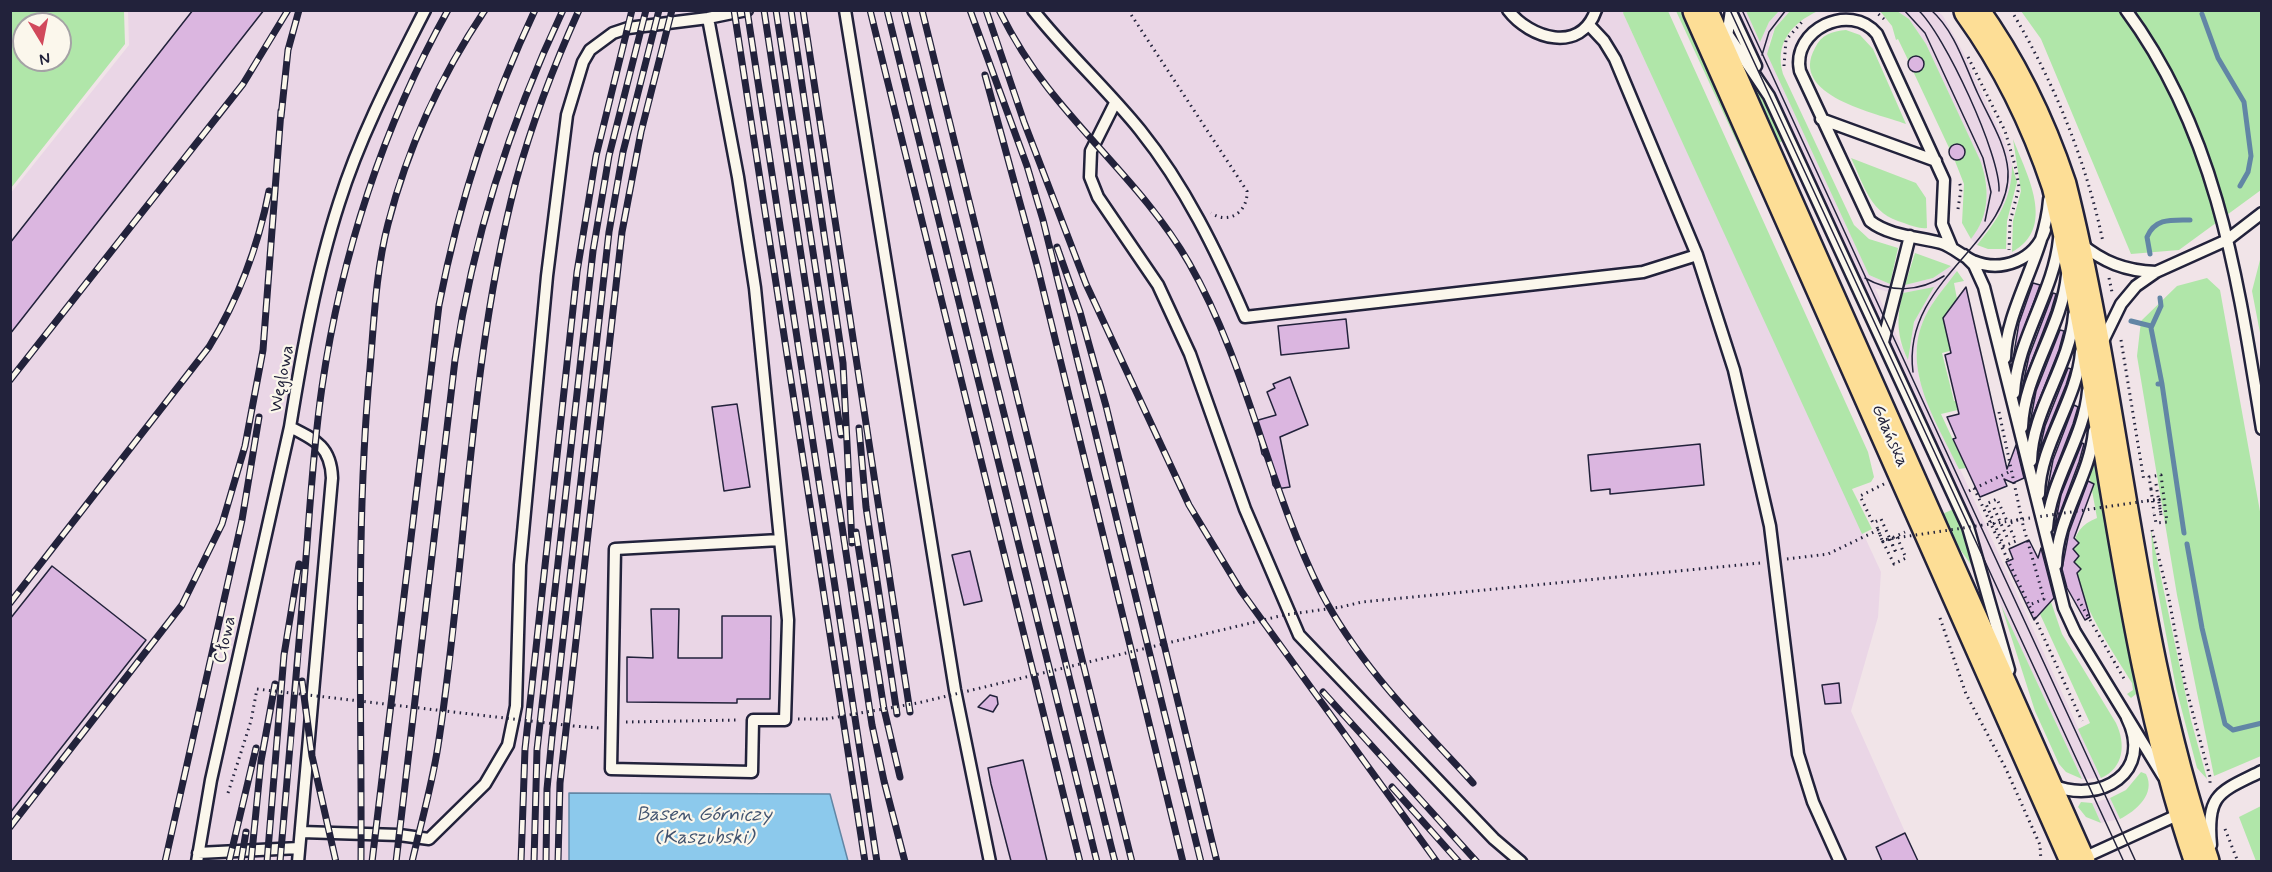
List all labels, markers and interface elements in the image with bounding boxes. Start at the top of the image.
north arrow [12,12,72,72]
text: N [38,47,52,70]
street label: Węglowa [266,343,300,415]
street label: Gdańska [1866,401,1912,471]
street label: Cłowa [210,614,242,666]
water label: Basen Górniczy (Kaszubski) [636,804,772,851]

